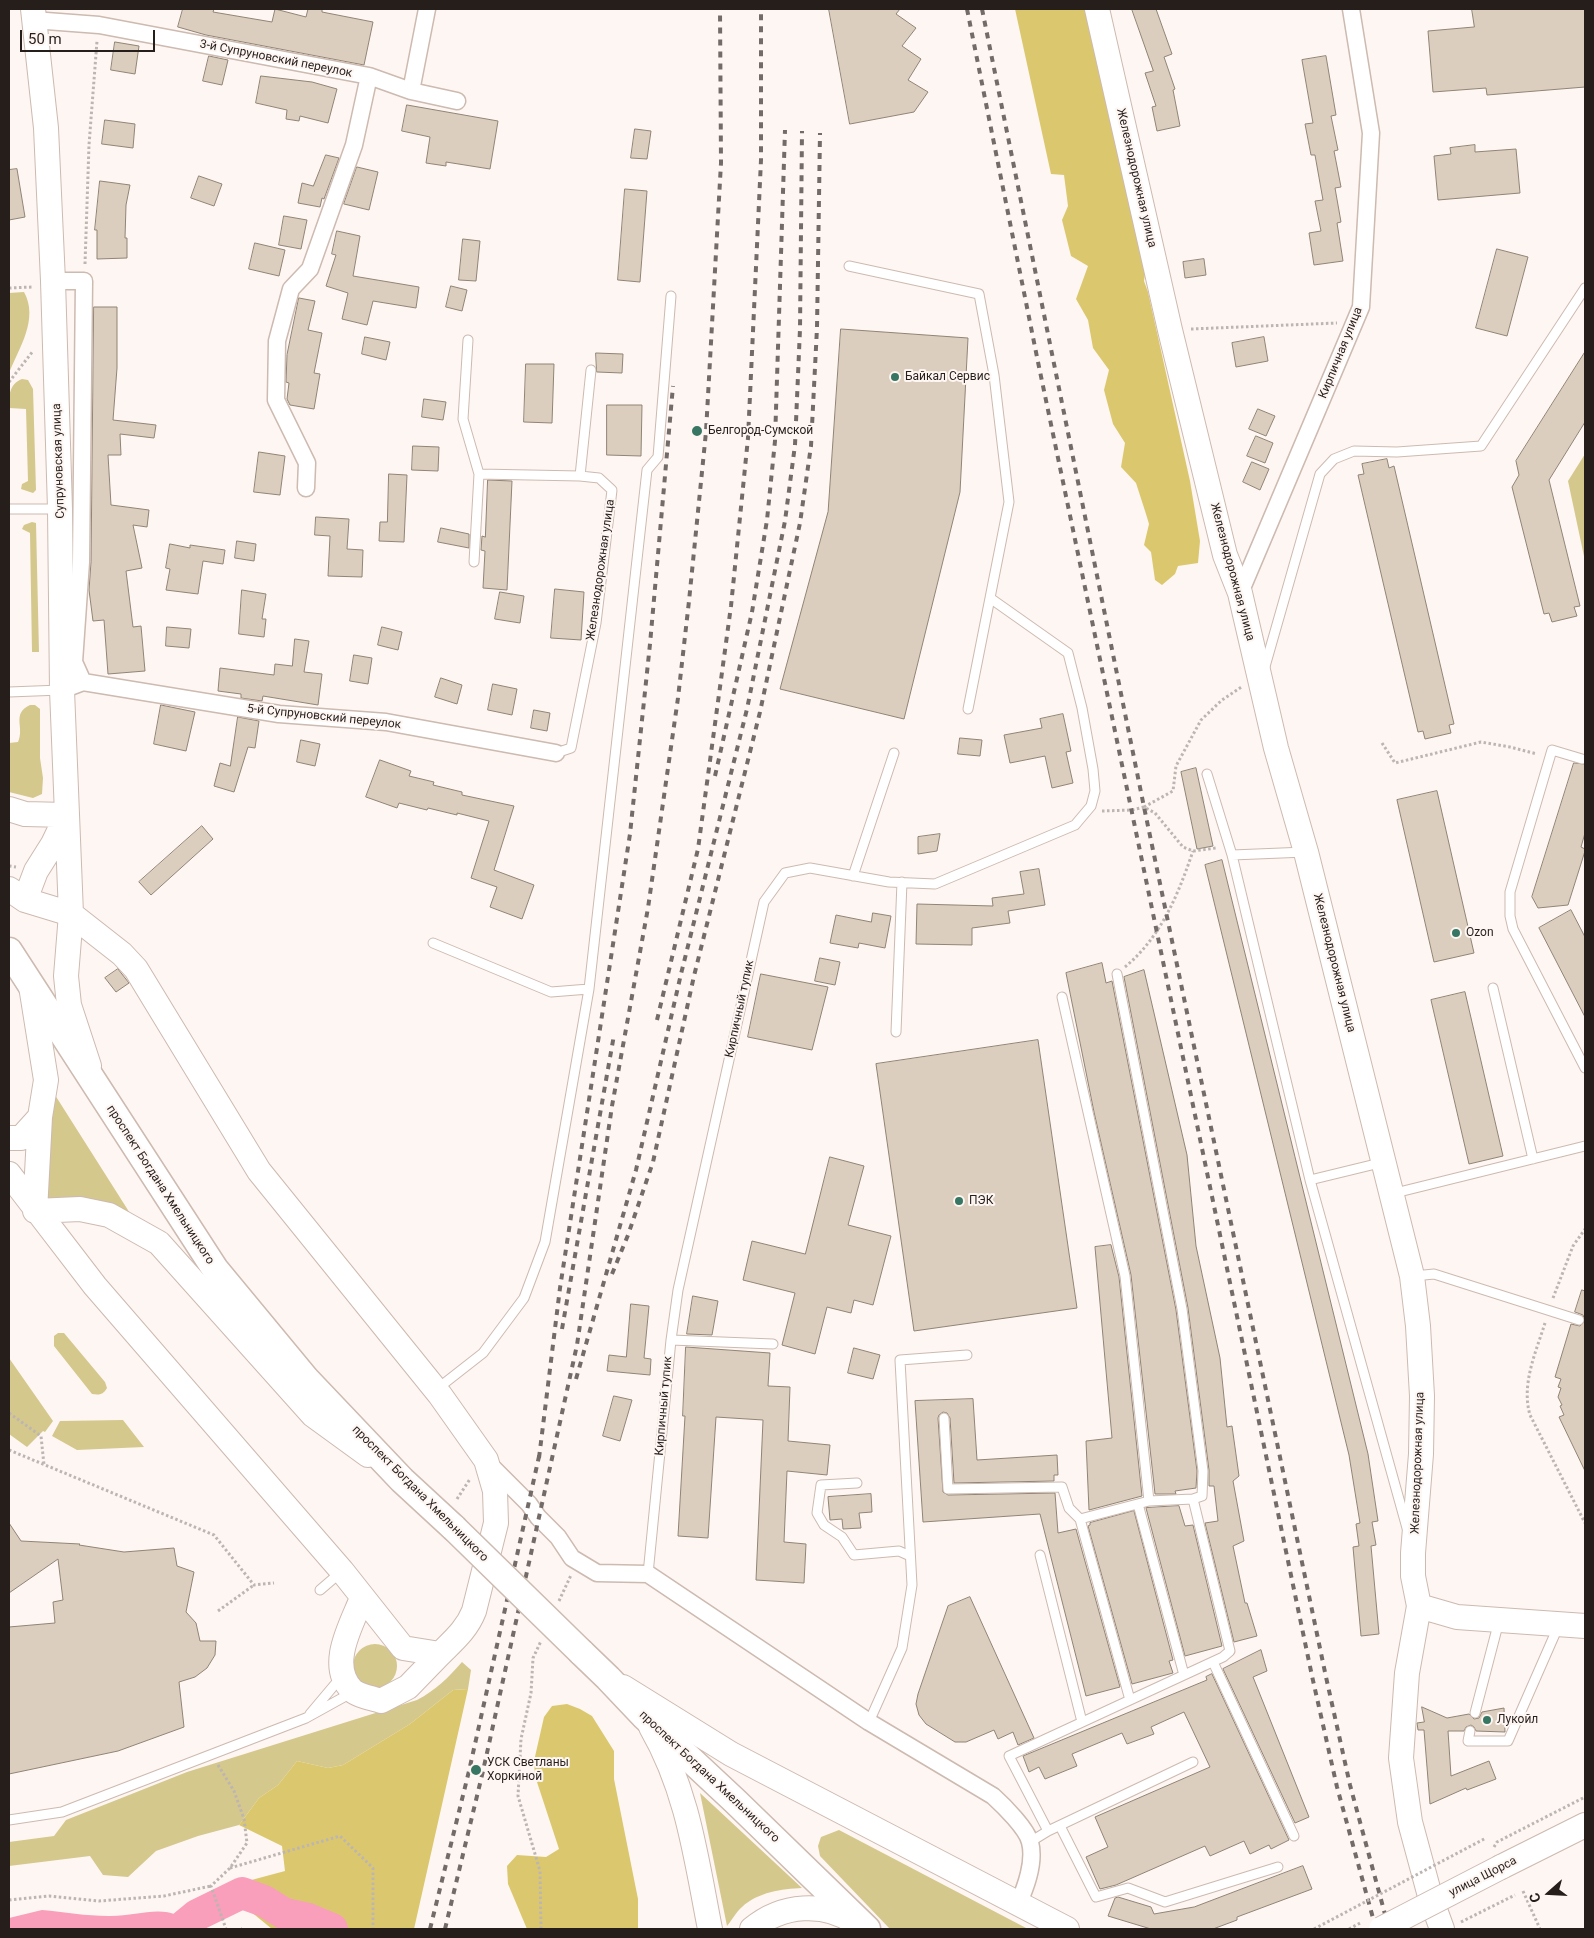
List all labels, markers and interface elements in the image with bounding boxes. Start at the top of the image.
scale bar [22,20,158,52]
text: 50 m [28,30,62,48]
street label: 3-й Супруновский переулок [199,37,353,81]
street label: Железнодорожная улица [1113,107,1159,249]
street label: Кирпичная улица [1316,305,1366,401]
place label: Байкал Сервис [905,370,990,384]
marker: Байкал Сервис [889,371,901,383]
street label: Супруновская улица [50,403,68,519]
marker: Белгород-Сумской [690,424,704,438]
place label: Белгород-Сумской [708,424,813,438]
street label: Железнодорожная улица [584,498,618,642]
street label: Железнодорожная улица [1207,501,1257,643]
street label: 5-й Супруновский переулок [246,702,402,732]
street label: Железнодорожная улица [1310,892,1358,1034]
place label: Ozon [1466,926,1494,940]
marker: Ozon [1450,927,1462,939]
street label: Кирпичный тупик [723,959,757,1059]
street label: проспект Богдана Хмельницкого [103,1103,217,1267]
place label: ПЭК [969,1194,993,1208]
marker: ПЭК [953,1195,965,1207]
street label: Кирпичный тупик [652,1356,676,1456]
street label: Железнодорожная улица [1408,1392,1428,1534]
street label: проспект Богдана Хмельницкого [349,1423,491,1565]
street label: проспект Богдана Хмельницкого [636,1708,782,1846]
place label: Лукойл [1497,1713,1538,1727]
marker: Лукойл [1481,1714,1493,1726]
place label: УСК Светланы Хоркиной [487,1756,569,1784]
marker: УСК Светланы Хоркиной [469,1763,483,1777]
street label: улица Щорса [1447,1854,1519,1900]
north arrow [1524,1868,1574,1918]
text: С [1526,1891,1544,1905]

